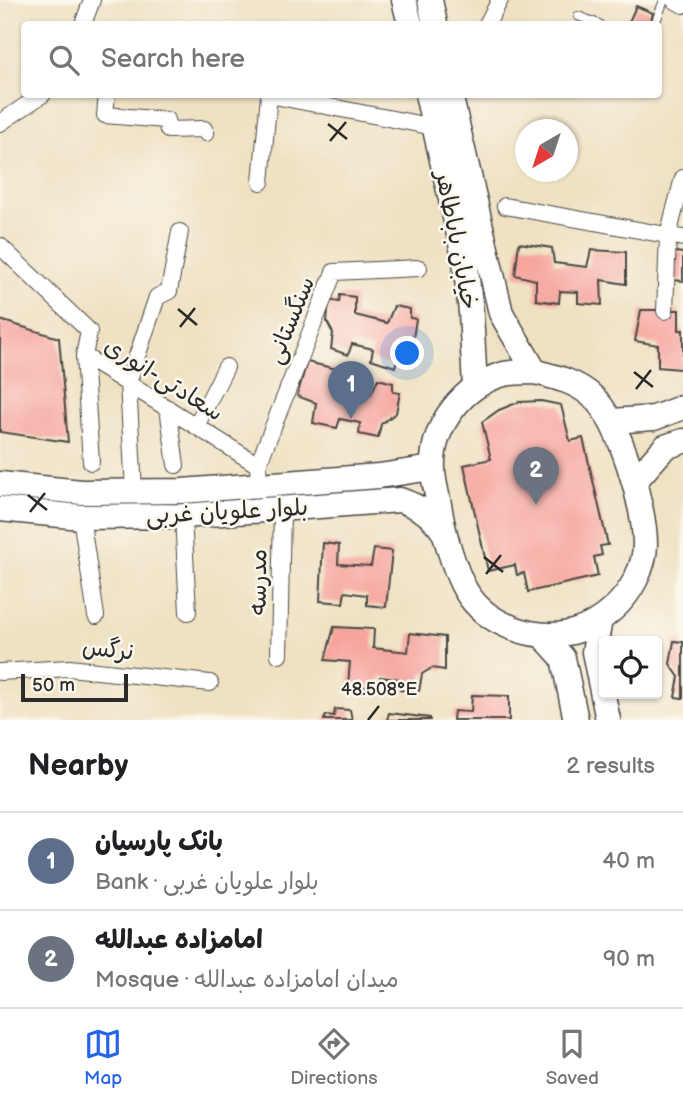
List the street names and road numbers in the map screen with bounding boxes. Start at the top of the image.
street label: خیابان باباطاهر [428,166,484,312]
street label: سنگستانی [260,272,321,368]
street label: سعادتی-انوری [99,331,229,427]
street label: بلوار علویان غربی [145,493,309,531]
street label: مدرسه [243,549,274,615]
street label: نرگس [81,632,135,667]

